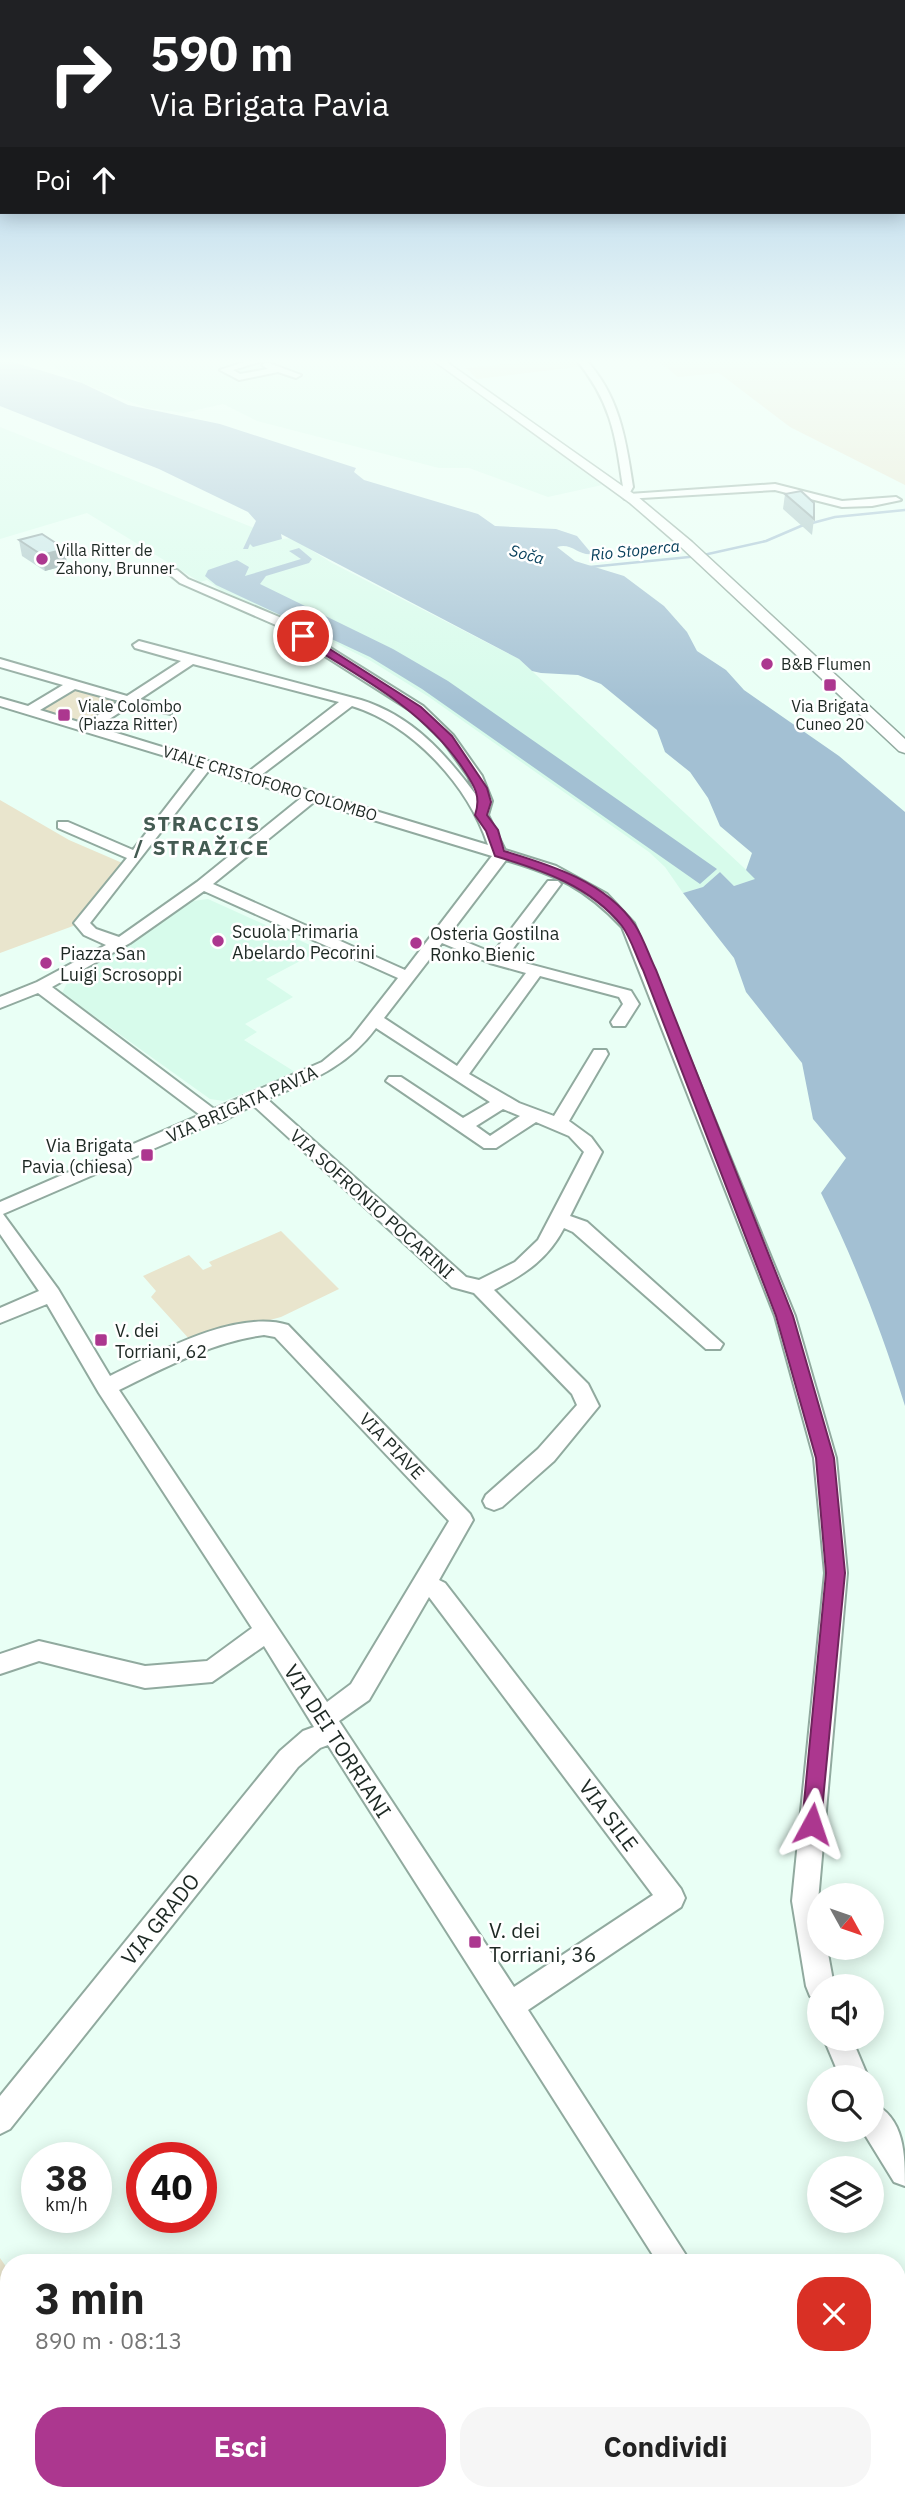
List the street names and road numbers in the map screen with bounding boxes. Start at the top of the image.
street label: VIALE CRISTOFORO COLOMBO [160,741,380,825]
street label: VIA BRIGATA PAVIA [163,1060,321,1148]
street label: VIA SOFRONIO POCARINI [285,1124,459,1284]
street label: VIA PIAVE [354,1408,430,1484]
street label: VIA DEI TORRIANI [278,1659,398,1823]
street label: VIA SILE [573,1773,645,1857]
street label: VIA GRADO [114,1867,206,1971]

